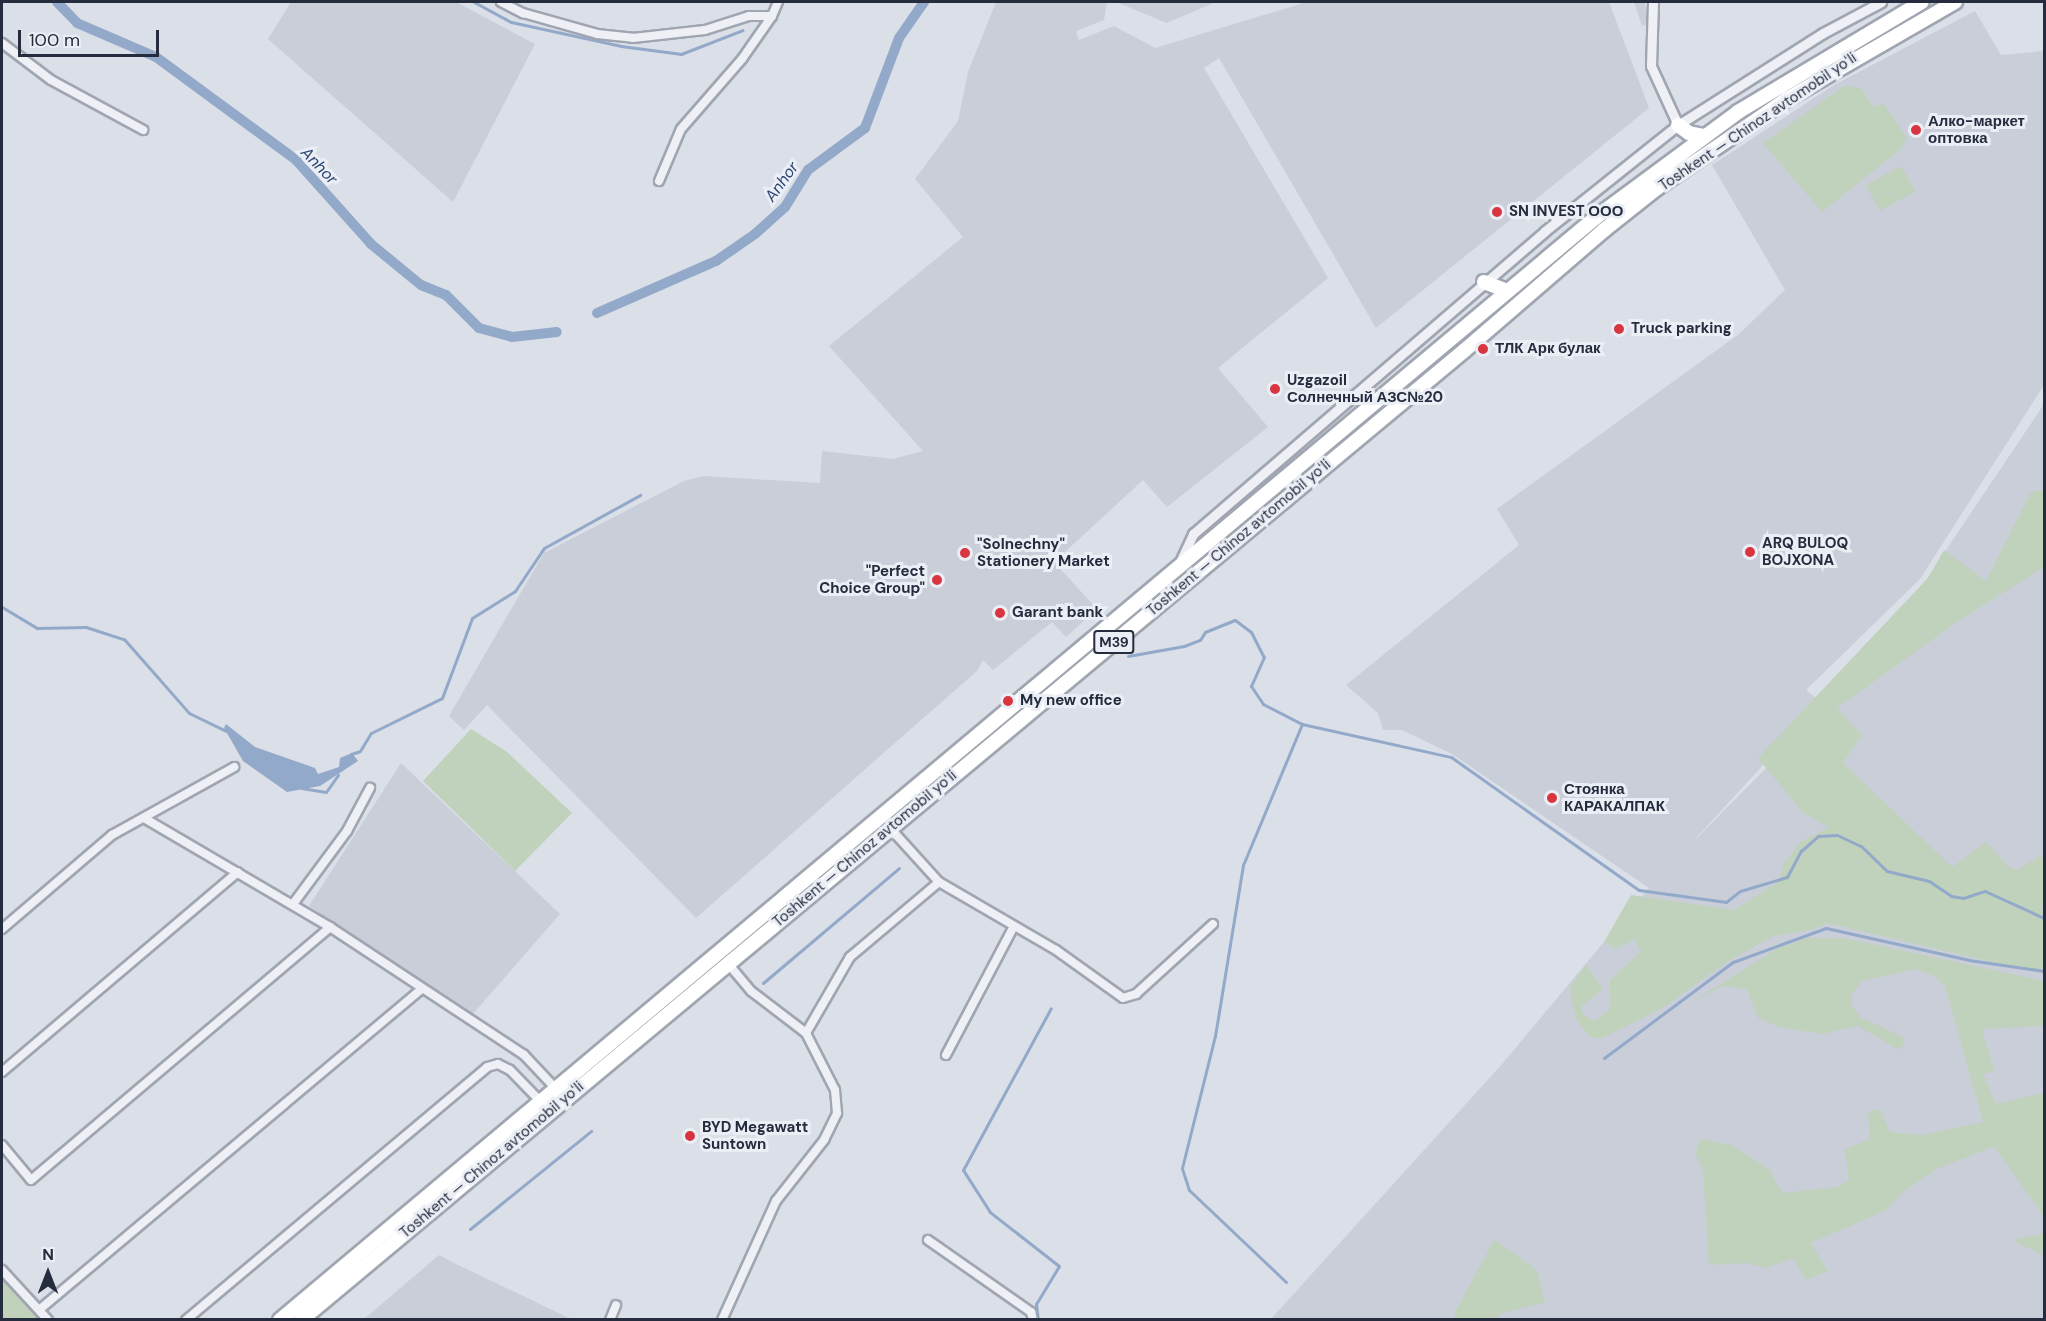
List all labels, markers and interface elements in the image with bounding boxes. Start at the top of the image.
scale bar [21,18,162,56]
text: 100 m [29,28,80,52]
street label: Toshkent — Chinoz avtomobil yoʻli [1656,49,1860,195]
place label: Алко-маркет оптовка [1928,112,2025,147]
marker: Алко-маркет оптовка [1909,123,1923,137]
water label: Anhor [297,143,341,189]
water label: Anhor [761,158,803,206]
place label: SN INVEST ООО [1509,203,1623,221]
marker: SN INVEST ООО [1490,205,1504,219]
place label: Truck parking [1631,320,1732,338]
marker: Truck parking [1612,322,1626,336]
place label: ТЛК Арк булак [1495,340,1601,358]
marker: ТЛК Арк булак [1476,342,1490,356]
place label: Uzgazoil Солнечный АЗС№20 [1287,371,1443,406]
marker: Uzgazoil Солнечный АЗС№20 [1268,382,1282,396]
street label: Toshkent — Chinoz avtomobil yoʻli [1143,456,1335,620]
place label: ARQ BULOQ BOJXONA [1762,534,1848,569]
place label: "Solnechny" Stationery Market [977,535,1110,570]
marker: ARQ BULOQ BOJXONA [1743,545,1757,559]
marker: "Solnechny" Stationery Market [958,546,972,560]
place label: "Perfect Choice Group" [819,562,925,597]
marker: "Perfect Choice Group" [930,573,944,587]
place label: Garant bank [1012,604,1103,622]
marker: Garant bank [993,606,1007,620]
road number: M39 [1093,631,1135,653]
place label: My new office [1020,692,1122,710]
marker: My new office [1001,694,1015,708]
street label: Toshkent — Chinoz avtomobil yoʻli [769,767,961,931]
place label: Стоянка КАРАКАЛПАК [1564,780,1665,815]
marker: Стоянка КАРАКАЛПАК [1545,791,1559,805]
street label: Toshkent — Chinoz avtomobil yoʻli [396,1078,588,1242]
place label: BYD Megawatt Suntown [702,1118,808,1153]
marker: BYD Megawatt Suntown [683,1129,697,1143]
north arrow [18,1243,78,1303]
text: N [42,1244,54,1265]

